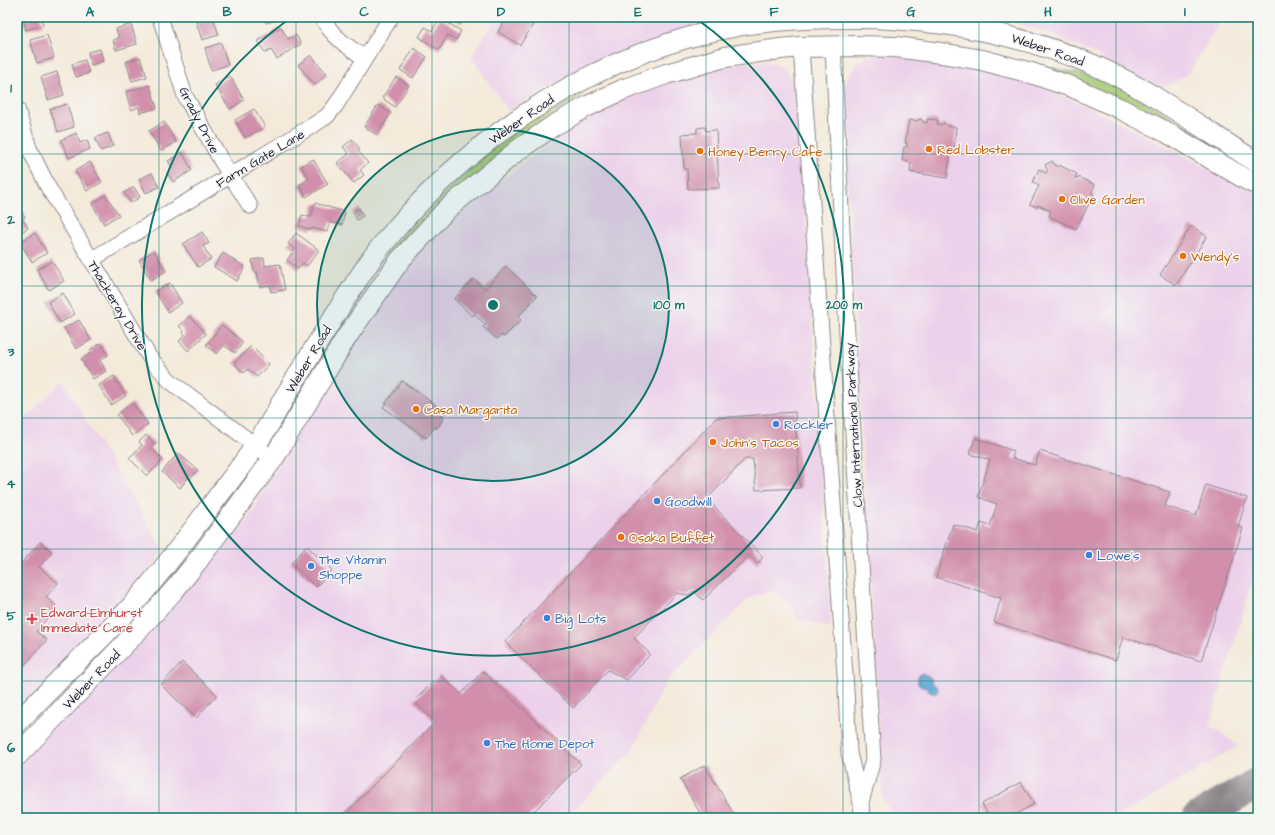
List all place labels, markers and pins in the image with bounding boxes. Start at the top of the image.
place label: Red Lobster [937,141,1015,159]
place label: Honey Berry Cafe [708,143,823,162]
marker: Red Lobster [924,144,934,154]
marker: Honey Berry Cafe [695,146,705,156]
place label: Olive Garden [1070,191,1145,209]
marker: Olive Garden [1057,194,1067,204]
place label: Wendy's [1191,248,1240,267]
marker: Wendy's [1178,251,1188,261]
centre of rings [486,298,500,312]
place label: Casa Margarita [424,401,517,420]
marker: Casa Margarita [411,404,421,414]
place label: Rockler [784,416,833,434]
marker: Rockler [771,419,781,429]
place label: John's Tacos [721,434,799,452]
marker: John's Tacos [708,437,718,447]
place label: Goodwill [665,493,712,511]
marker: Goodwill [652,496,662,506]
place label: Osaka Buffet [629,529,715,547]
marker: Osaka Buffet [616,532,626,542]
place label: Lowe's [1097,547,1140,565]
marker: Lowe's [1084,550,1094,560]
place label: The Vitamin Shoppe [319,551,387,584]
marker: The Vitamin Shoppe [306,561,316,571]
place label: Edward-Elmhurst Immediate Care [41,604,143,637]
place label: Big Lots [555,610,607,629]
marker: Edward-Elmhurst Immediate Care [26,613,38,625]
marker: Big Lots [542,613,552,623]
place label: The Home Depot [495,735,595,753]
marker: The Home Depot [482,738,492,748]

